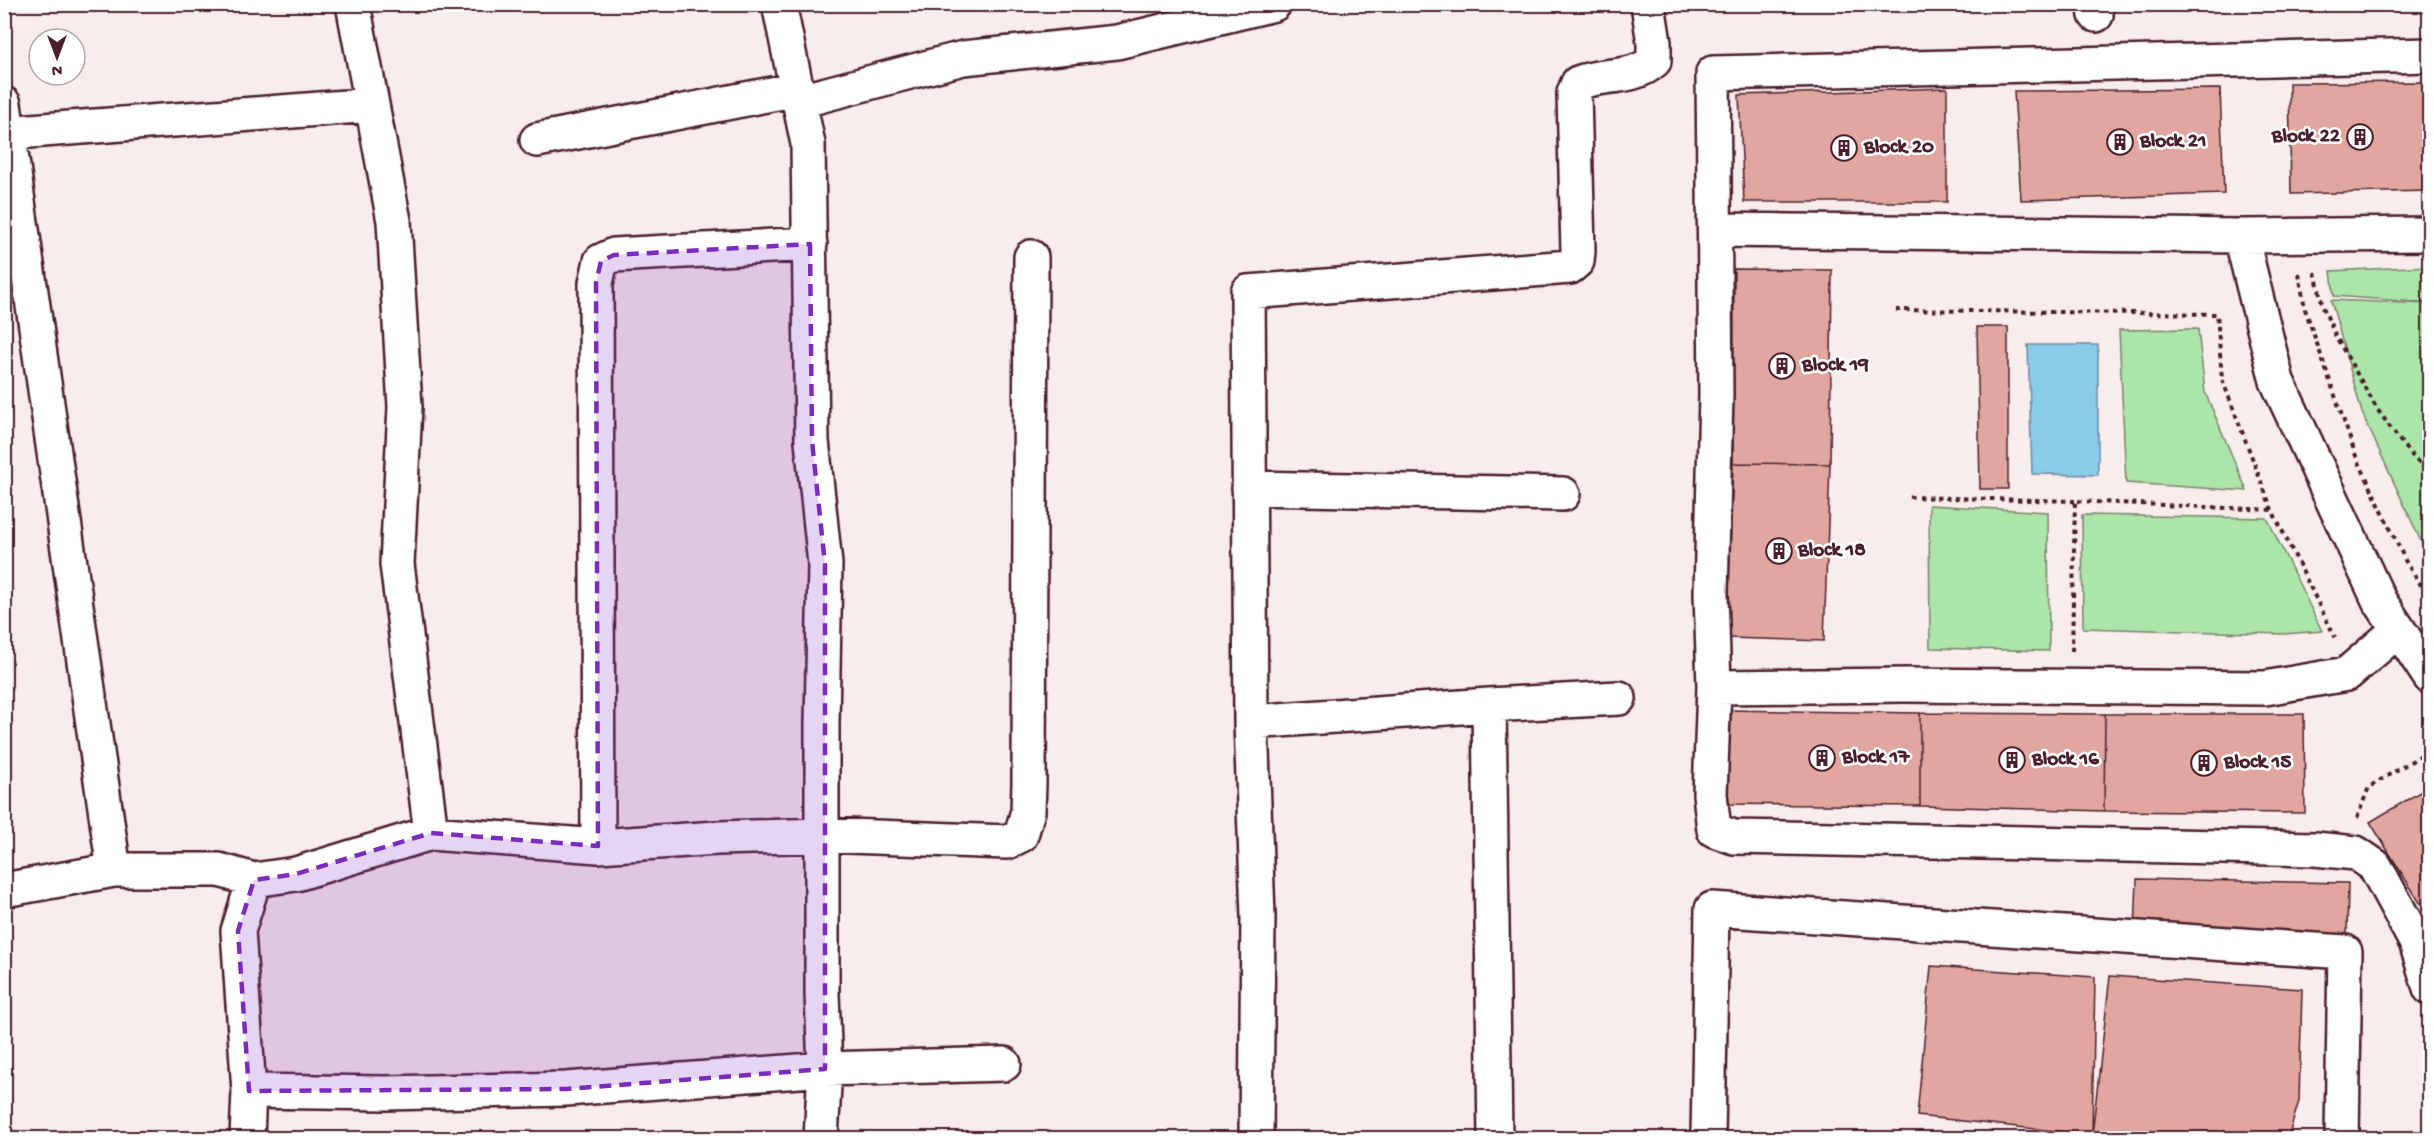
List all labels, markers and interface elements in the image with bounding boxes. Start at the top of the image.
north arrow [27,27,87,87]
text: N [51,59,62,78]
building icon: Block 22 [2345,122,2375,152]
place label: Block 22 [2271,125,2341,150]
building icon: Block 21 [2105,127,2135,157]
place label: Block 21 [2139,130,2207,155]
building icon: Block 20 [1829,133,1859,163]
place label: Block 20 [1863,136,1934,161]
building icon: Block 19 [1767,351,1797,381]
place label: Block 19 [1801,354,1869,379]
building icon: Block 18 [1764,536,1794,566]
place label: Block 18 [1797,539,1866,564]
building icon: Block 17 [1807,743,1837,773]
building icon: Block 16 [1997,745,2027,775]
place label: Block 17 [1841,746,1910,771]
place label: Block 16 [2031,748,2100,773]
building icon: Block 15 [2189,748,2219,778]
place label: Block 15 [2223,751,2291,776]

